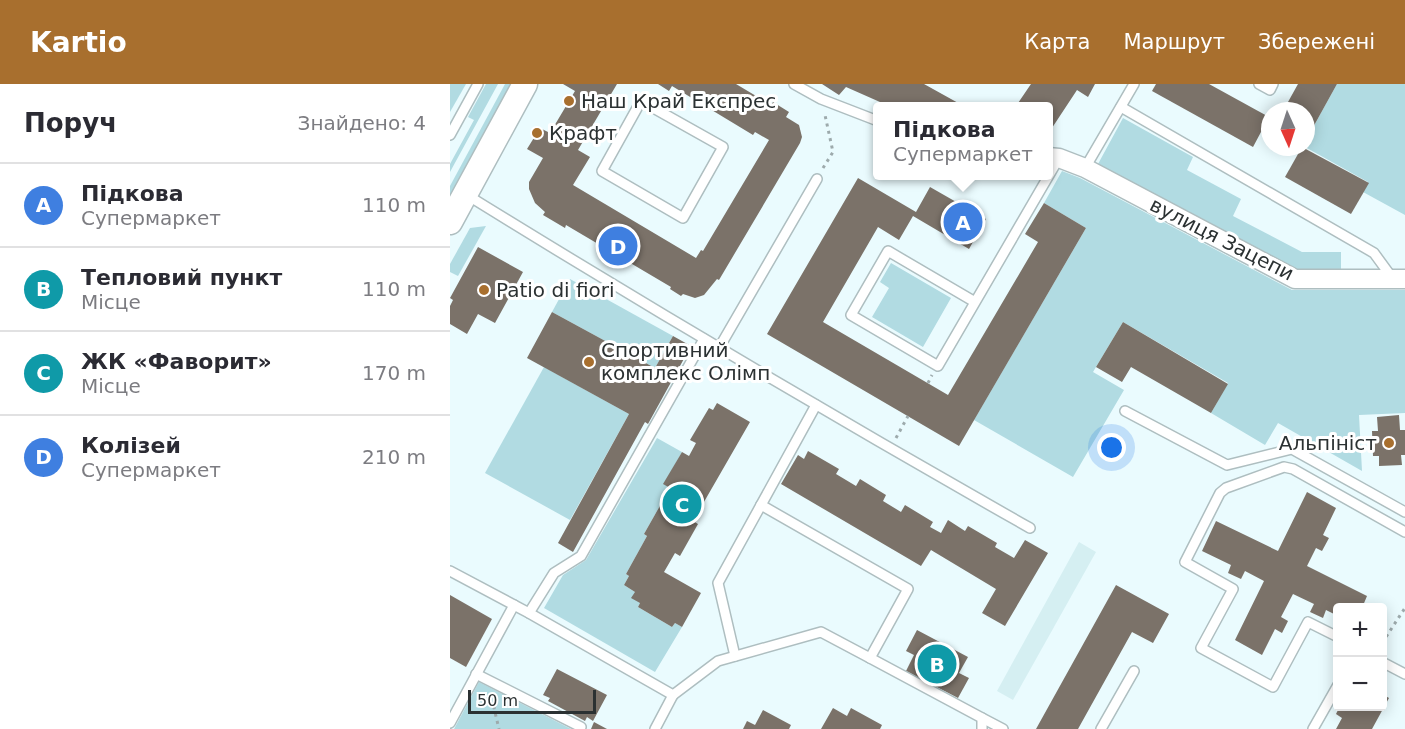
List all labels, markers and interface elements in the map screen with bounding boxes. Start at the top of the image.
text: Kartio [30,26,127,59]
text: Карта [1024,30,1090,54]
text: Маршрут [1123,30,1225,54]
text: Збережені [1258,30,1375,54]
place label: Наш Край Експрес [581,89,776,113]
marker: Наш Край Експрес [562,94,576,108]
popup [873,102,1053,180]
north arrow [1261,102,1315,156]
text: Поруч [24,108,117,138]
text: Знайдено: 4 [298,111,426,135]
text: Підкова [893,117,996,142]
place label: Крафт [549,121,617,145]
marker: Крафт [530,126,544,140]
text: Супермаркет [893,142,1033,166]
text: Підкова [81,181,184,206]
street label: вулиця Зацепи [1146,192,1298,286]
text: A [36,193,51,217]
text: 110 m [362,193,426,217]
pin: A [944,200,982,244]
text: Супермаркет [81,206,221,230]
pin: D [598,224,638,268]
text: Тепловий пункт [81,265,282,290]
text: B [36,277,51,301]
text: 110 m [362,277,426,301]
place label: Patio di fiori [496,278,615,302]
marker: Patio di fiori [477,283,491,297]
text: Місце [81,290,141,314]
place label: Спортивний комплекс Олімп [601,338,770,385]
text: ЖК «Фаворит» [81,349,272,374]
marker: Спортивний комплекс Олімп [582,355,596,369]
text: C [36,361,51,385]
text: 170 m [362,361,426,385]
text: Місце [81,374,141,398]
place label: Альпініст [1279,431,1377,455]
text: Колізей [81,433,181,458]
your location [1097,433,1126,462]
marker: Альпініст [1382,436,1396,450]
text: D [35,445,52,469]
text: 210 m [362,445,426,469]
text: Супермаркет [81,458,221,482]
pin: C [662,482,702,526]
map controls [1333,603,1387,711]
button: + [1333,603,1387,657]
pin: B [918,642,956,686]
button: − [1333,657,1387,711]
scale bar [468,687,596,714]
text: 50 m [477,691,518,710]

